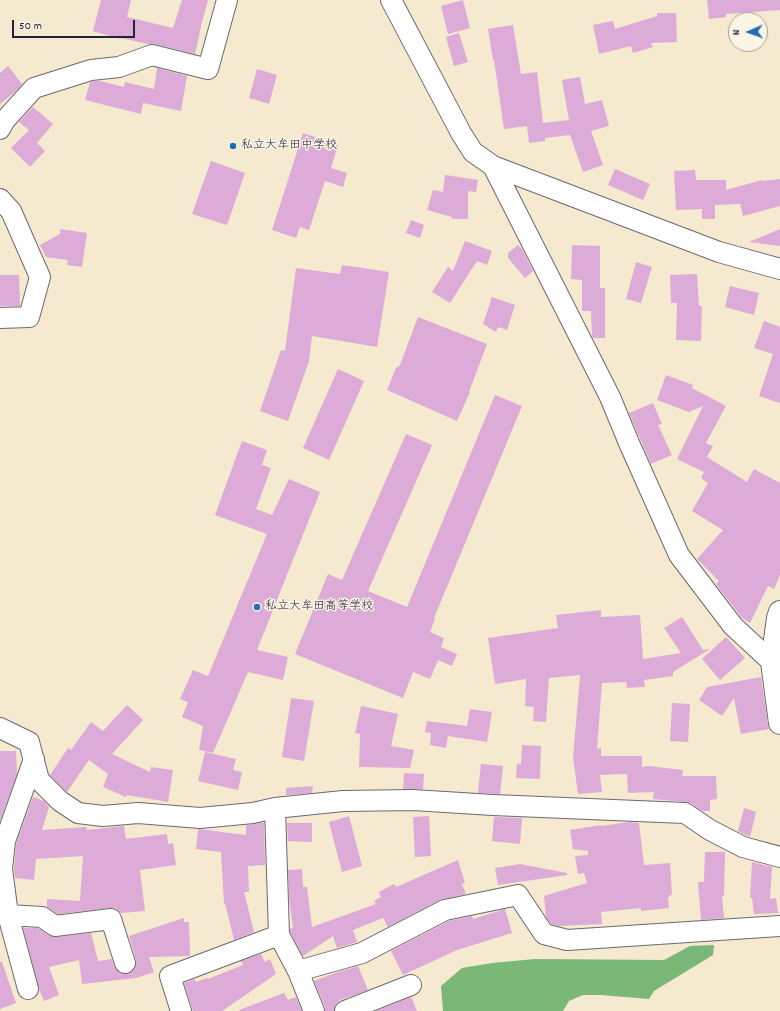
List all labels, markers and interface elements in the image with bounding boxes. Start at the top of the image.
scale bar [14,12,137,38]
north arrow [728,12,768,52]
text: 50 m [19,18,42,35]
text: N [729,29,745,35]
place label: 私立大牟田中学校 [241,139,337,153]
marker: 私立大牟田中学校 [228,141,238,151]
place label: 私立大牟田高等学校 [265,600,373,614]
marker: 私立大牟田高等学校 [252,602,262,612]

